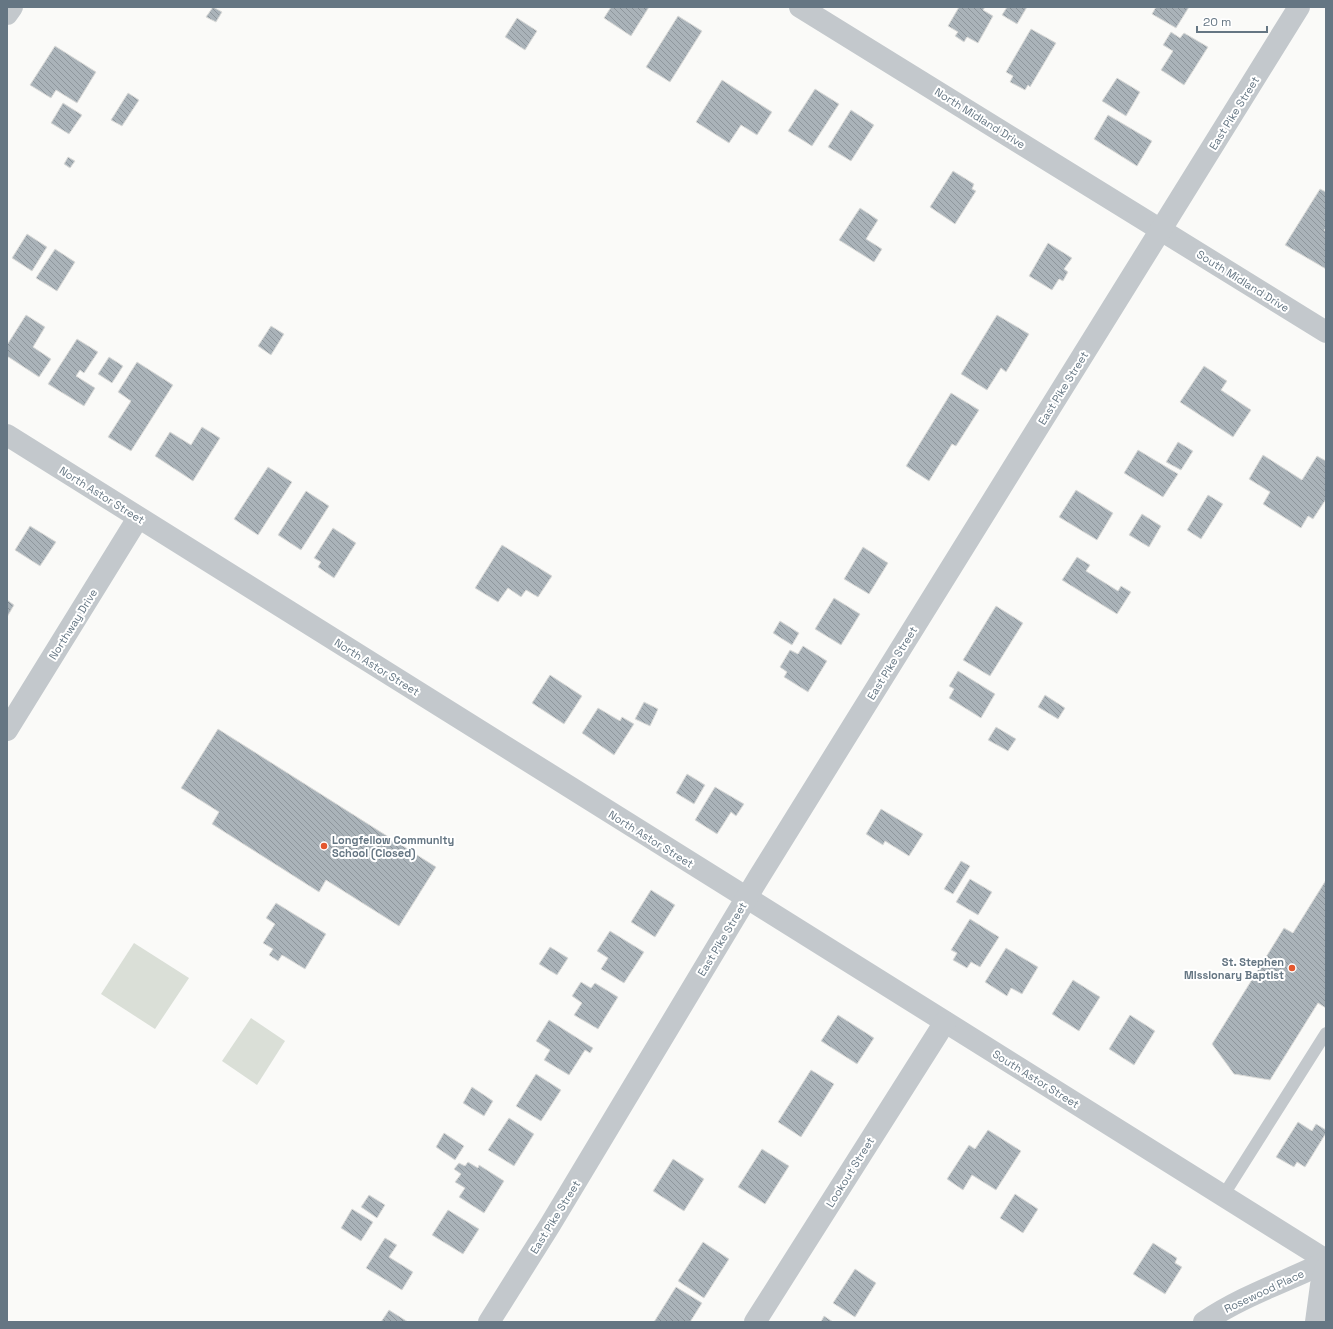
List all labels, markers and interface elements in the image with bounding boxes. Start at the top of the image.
scale bar [1197,8,1267,34]
text: 20 m [1203,14,1231,30]
street label: East Pike Street [1206,74,1262,152]
street label: North Midland Drive [932,84,1028,152]
street label: South Midland Drive [1194,247,1292,315]
street label: East Pike Street [1035,349,1091,427]
street label: North Astor Street [57,463,147,527]
street label: Northway Drive [46,586,100,662]
street label: East Pike Street [864,624,920,702]
street label: North Astor Street [332,635,422,699]
street label: North Astor Street [606,807,696,871]
place label: Longfellow Community School (Closed) [332,833,454,861]
marker: Longfellow Community School (Closed) [319,841,329,851]
street label: East Pike Street [694,899,750,979]
place label: St. Stephen Missionary Baptist [1184,955,1284,982]
marker: St. Stephen Missionary Baptist [1287,963,1297,973]
street label: South Astor Street [990,1047,1082,1111]
street label: Lookout Street [823,1134,877,1210]
street label: East Pike Street [527,1178,583,1256]
street label: Rosewood Place [1222,1266,1306,1316]

